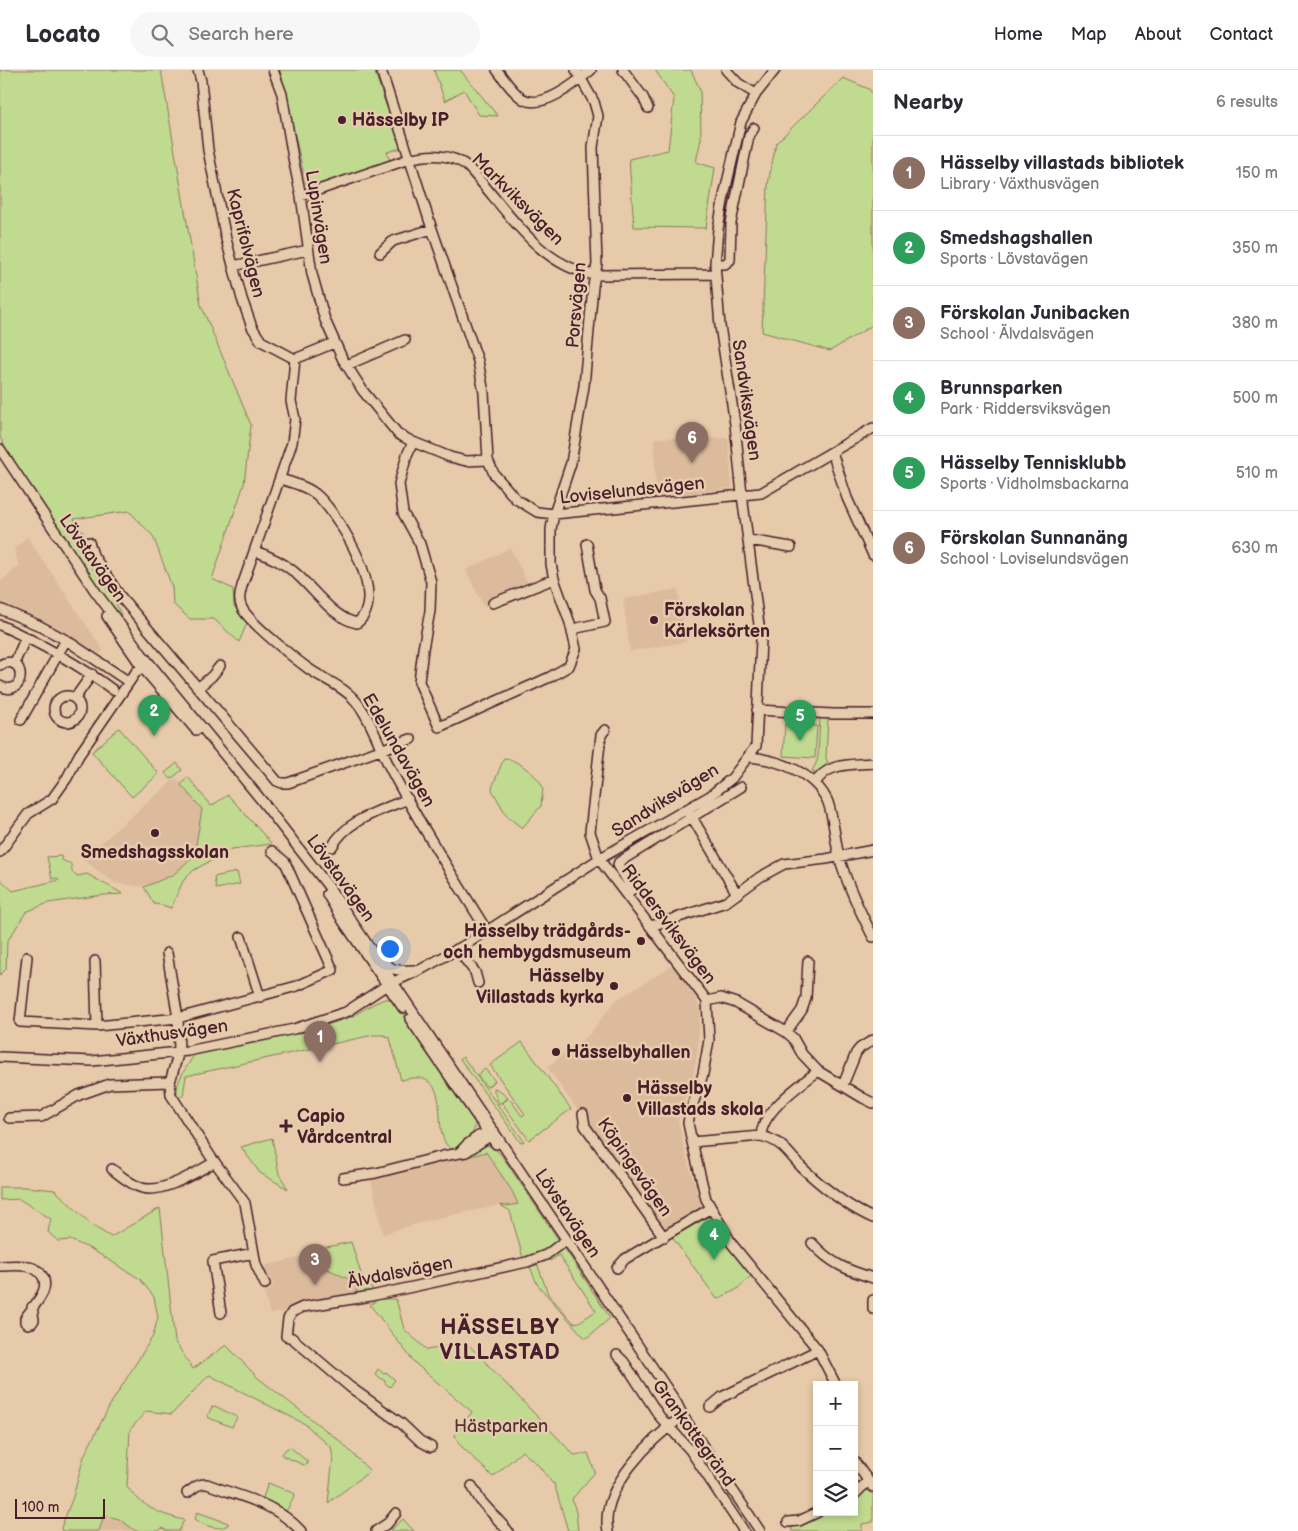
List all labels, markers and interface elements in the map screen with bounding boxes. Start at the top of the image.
search box [130,12,480,57]
text: Locato [25,20,100,49]
icon: search [148,21,176,49]
text: Search here [188,23,294,46]
text: Home [994,24,1043,45]
text: Map [1071,24,1107,45]
text: About [1135,24,1182,45]
text: Contact [1210,24,1273,45]
text: Nearby [893,90,963,115]
text: 6 results [1216,93,1278,112]
place label: Hässelby IP [352,110,449,131]
marker: Hässelby IP [336,114,348,126]
street label: Markviksvägen [467,149,568,250]
text: Hässelby villastads bibliotek [940,152,1184,175]
text: 1 [906,164,912,183]
text: 150 m [1236,164,1278,183]
street label: Lupinvägen [301,168,336,266]
text: Library · Växthusvägen [940,175,1099,194]
street label: Kaprifolvägen [222,186,269,300]
text: Smedshagshallen [940,227,1093,250]
text: 2 [904,239,914,258]
text: 350 m [1232,239,1278,258]
text: Sports · Lövstavägen [940,250,1088,269]
street label: Porsvägen [562,261,591,349]
text: Förskolan Junibacken [940,302,1130,325]
text: 3 [904,314,914,333]
text: 380 m [1232,314,1278,333]
text: School · Älvdalsvägen [940,325,1094,344]
street label: Sandviksvägen [728,338,765,462]
text: Brunnsparken [940,377,1063,400]
text: 4 [904,389,914,408]
text: 500 m [1232,389,1278,408]
text: Park · Riddersviksvägen [940,400,1111,419]
pin: 6 [676,422,708,463]
text: Hässelby Tennisklubb [940,452,1126,475]
text: 5 [904,464,914,483]
text: 510 m [1236,464,1278,483]
street label: Loviselundsvägen [559,472,706,509]
text: Sports · Vidholmsbackarna [940,475,1129,494]
street label: Lövstavägen [55,510,131,606]
text: Förskolan Sunnanäng [940,527,1128,550]
text: 6 [904,539,914,558]
text: 630 m [1231,539,1278,558]
text: School · Loviselundsvägen [940,550,1129,569]
place label: Förskolan Kärleksörten [664,600,770,642]
marker: Förskolan Kärleksörten [648,614,660,626]
street label: Edelundavägen [358,690,440,811]
pin: 2 [138,695,170,736]
pin: 5 [784,700,816,741]
street label: Sandviksvägen [608,759,723,842]
marker: Smedshagsskolan [149,827,161,839]
street label: Lövstavägen [302,831,379,926]
place label: Smedshagsskolan [81,842,229,863]
street label: Riddersviksvägen [617,860,720,988]
place label: Hässelby trädgårds- och hembygdsmuseum [443,921,631,963]
marker: Hässelby trädgårds- och hembygdsmuseum [635,935,647,947]
your location [377,936,403,962]
place label: Hässelby Villastads kyrka [476,966,605,1008]
marker: Hässelby Villastads kyrka [608,980,620,992]
street label: Växthusvägen [115,1015,229,1052]
pin: 1 [304,1021,336,1062]
place label: Hässelbyhallen [566,1042,691,1063]
marker: Hässelbyhallen [550,1046,562,1058]
place label: Hässelby Villastads skola [637,1078,764,1120]
marker: Hässelby Villastads skola [621,1092,633,1104]
place label: Capio Vårdcentral [297,1106,392,1148]
street label: Köpingsvägen [593,1114,676,1221]
marker: Capio Vårdcentral [279,1119,293,1133]
street label: Lövstavägen [530,1165,605,1262]
pin: 4 [698,1219,730,1260]
pin: 3 [299,1244,331,1285]
street label: Älvdalsvägen [346,1251,454,1293]
district label: HÄSSELBY VILLASTAD [439,1313,561,1366]
street label: Grankottegränd [648,1376,739,1491]
map controls [813,1381,858,1516]
button: + [813,1381,858,1426]
park label: Hästparken [454,1416,548,1437]
button: − [813,1426,858,1471]
button: layers [813,1471,858,1516]
scale bar [15,1496,105,1519]
text: 100 m [22,1499,59,1516]

